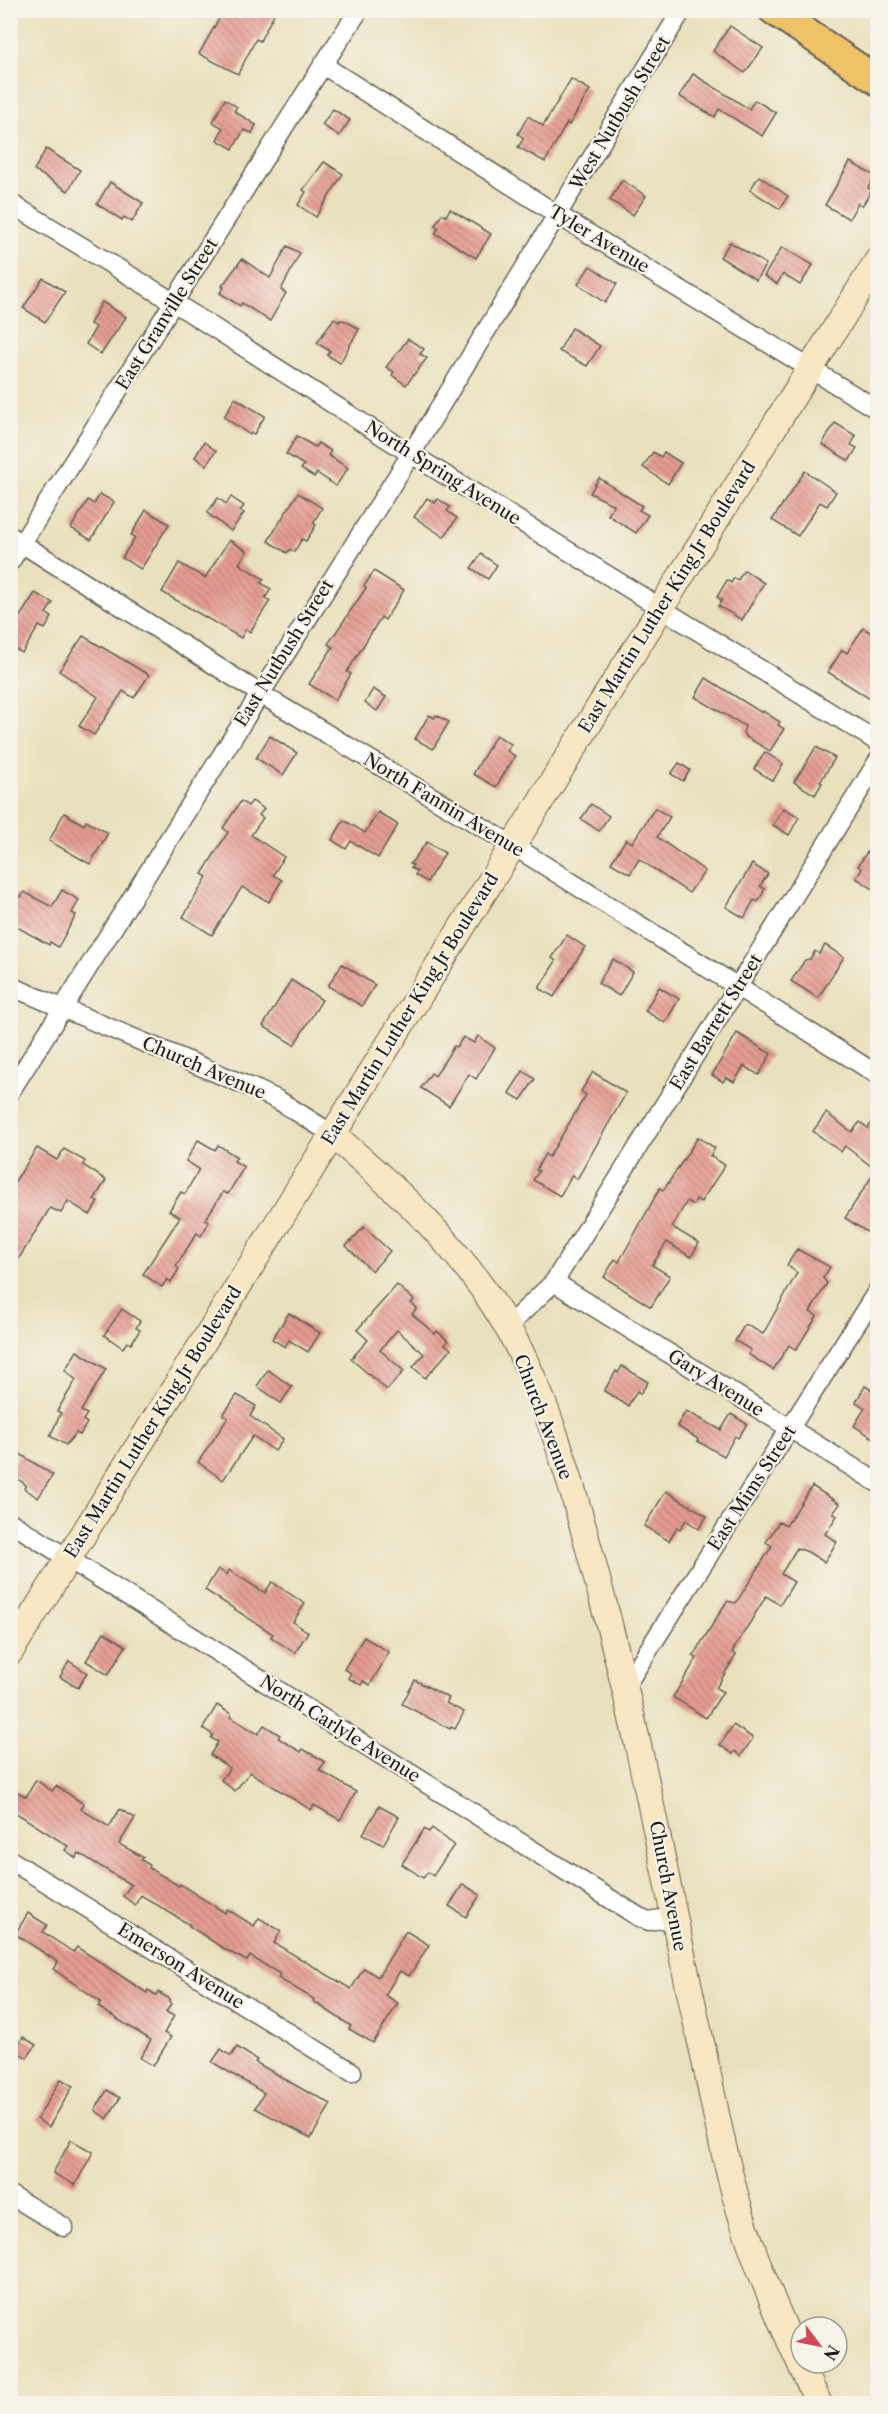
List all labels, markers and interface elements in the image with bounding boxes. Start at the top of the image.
street label: West Nutbush Street [565,31,675,195]
street label: Tyler Avenue [545,200,653,278]
street label: East Granville Street [111,233,223,394]
street label: North Spring Avenue [361,416,525,530]
street label: East Martin Luther King Jr Boulevard [574,457,760,737]
street label: East Nutbush Street [230,575,339,731]
street label: North Fannin Avenue [360,748,528,862]
street label: East Martin Luther King Jr Boulevard [317,869,503,1149]
street label: East Barrett Street [665,949,767,1094]
street label: Church Avenue [139,1032,269,1104]
street label: East Martin Luther King Jr Boulevard [60,1282,246,1562]
street label: Gary Avenue [664,1345,768,1421]
street label: Church Avenue [509,1351,577,1483]
street label: East Mims Street [703,1421,801,1555]
street label: North Carlyle Avenue [256,1671,424,1787]
street label: Church Avenue [645,1819,691,1953]
street label: Emerson Avenue [114,1918,248,2014]
north arrow [789,2315,849,2375]
text: N [820,2342,844,2364]

